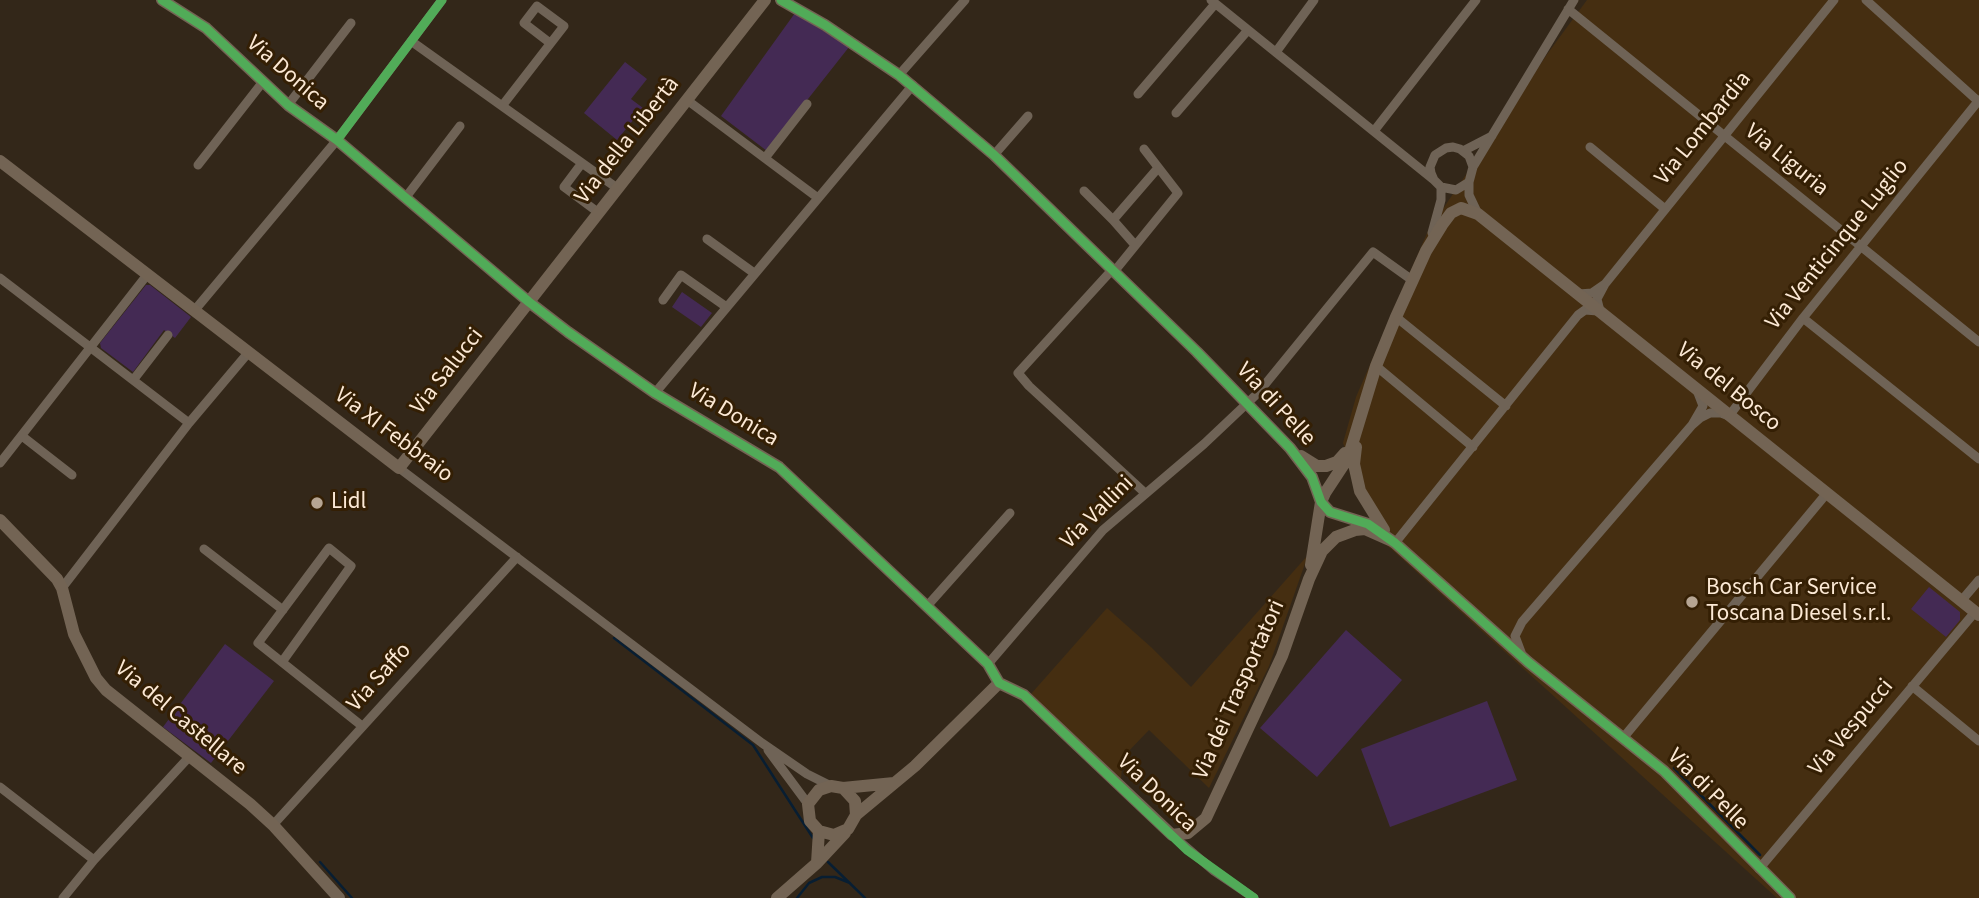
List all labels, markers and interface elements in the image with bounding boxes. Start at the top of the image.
street label: Via Donica [240,31,334,117]
street label: Via Lombardia [1650,67,1758,191]
street label: Via della Libertà [570,72,686,210]
street label: Via Liguria [1739,119,1833,203]
street label: Via Venticinque Luglio [1761,154,1915,336]
street label: Via Salucci [406,323,490,421]
street label: Via del Bosco [1670,338,1786,438]
street label: Via di Pelle [1230,358,1320,452]
street label: Via Donica [683,378,783,454]
street label: Via XI Febbraio [328,382,458,490]
street label: Via Vallini [1056,471,1140,555]
place label: Lidl [331,489,366,517]
marker: Lidl [309,495,325,511]
place label: Bosch Car Service Toscana Diesel s.r.l. [1706,575,1892,629]
marker: Bosch Car Service Toscana Diesel s.r.l. [1684,594,1700,610]
street label: Via dei Trasportatori [1188,596,1292,784]
street label: Via Saffo [342,638,418,718]
street label: Via del Castellare [108,656,252,782]
street label: Via Vespucci [1804,674,1900,782]
street label: Via di Pelle [1661,744,1753,836]
street label: Via Donica [1110,749,1202,839]

